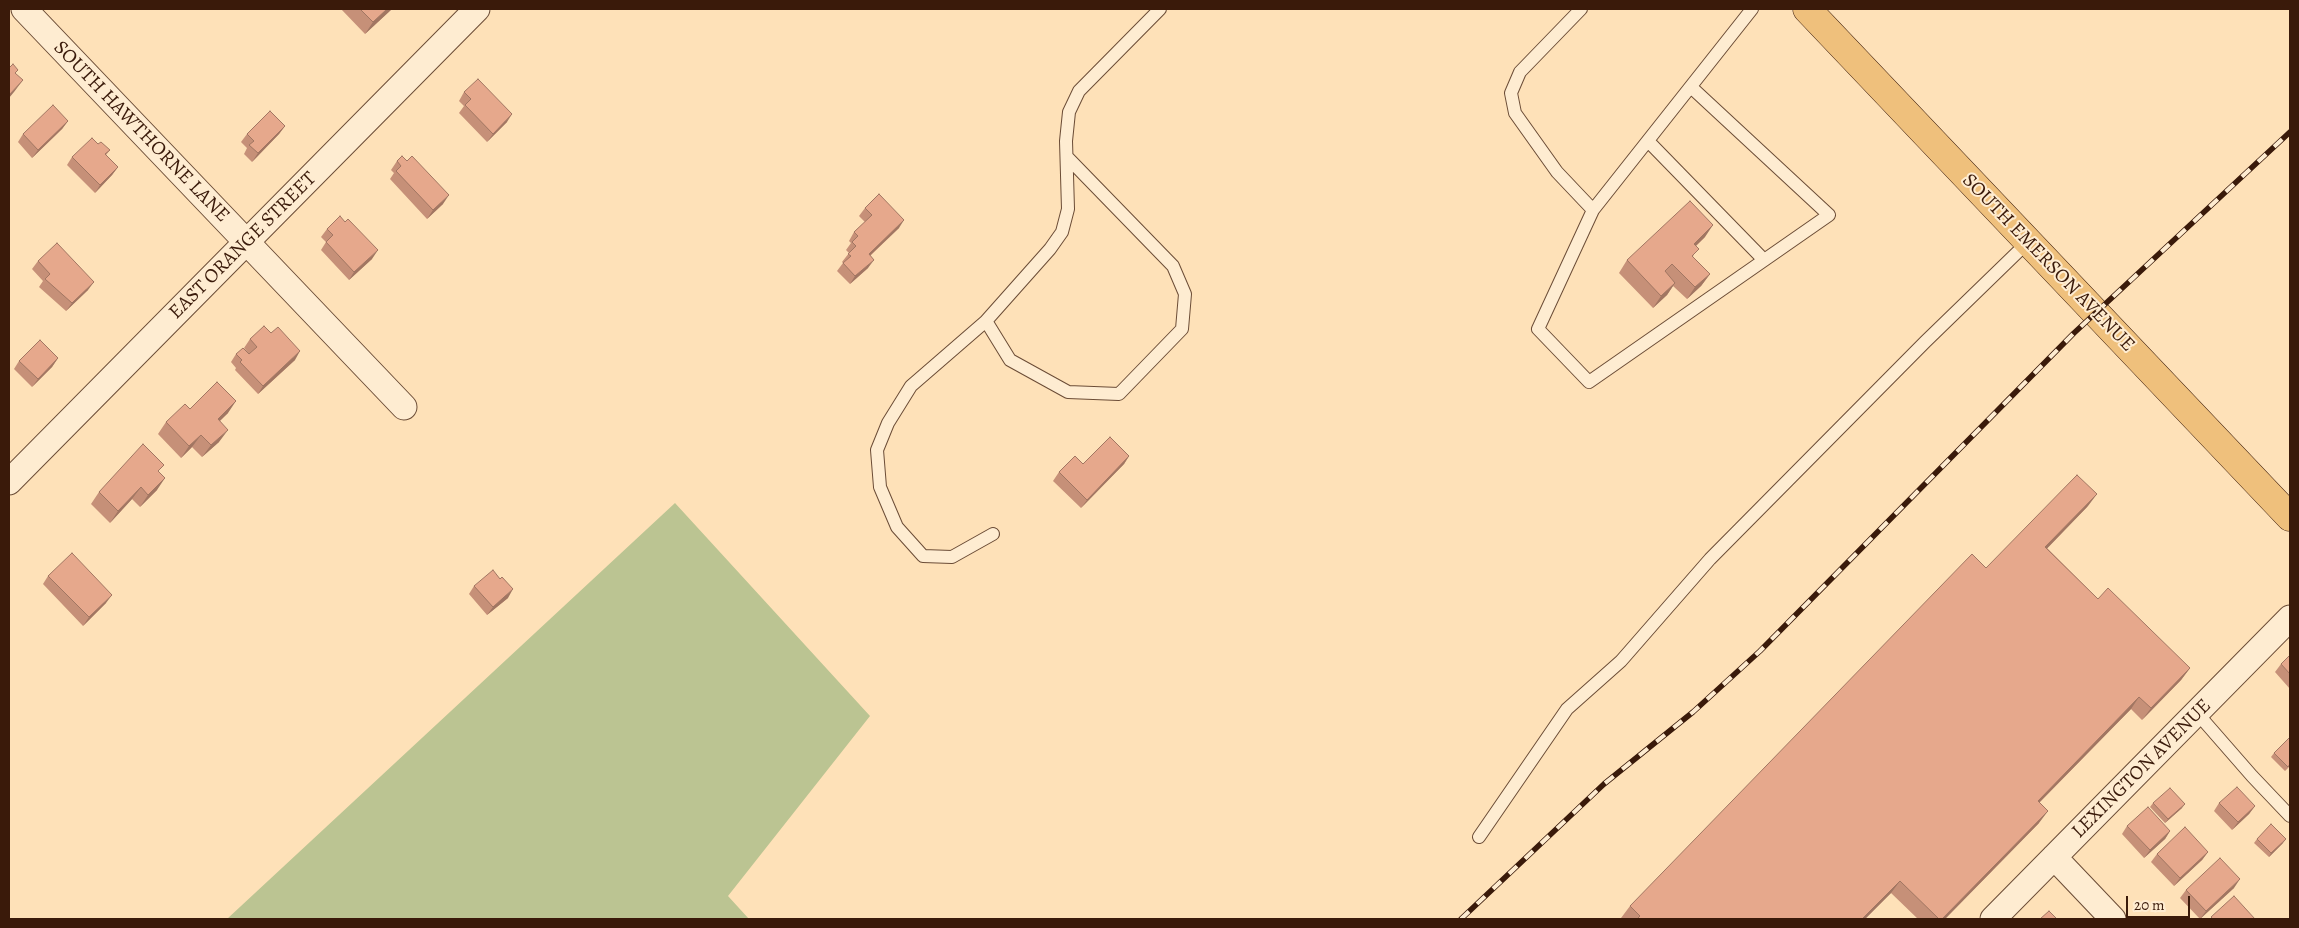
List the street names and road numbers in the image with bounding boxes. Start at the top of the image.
street label: SOUTH HAWTHORNE LANE [48,36,234,228]
street label: EAST ORANGE STREET [164,167,322,325]
street label: SOUTH EMERSON AVENUE [1957,169,2139,357]
street label: LEXINGTON AVENUE [2067,694,2217,844]

